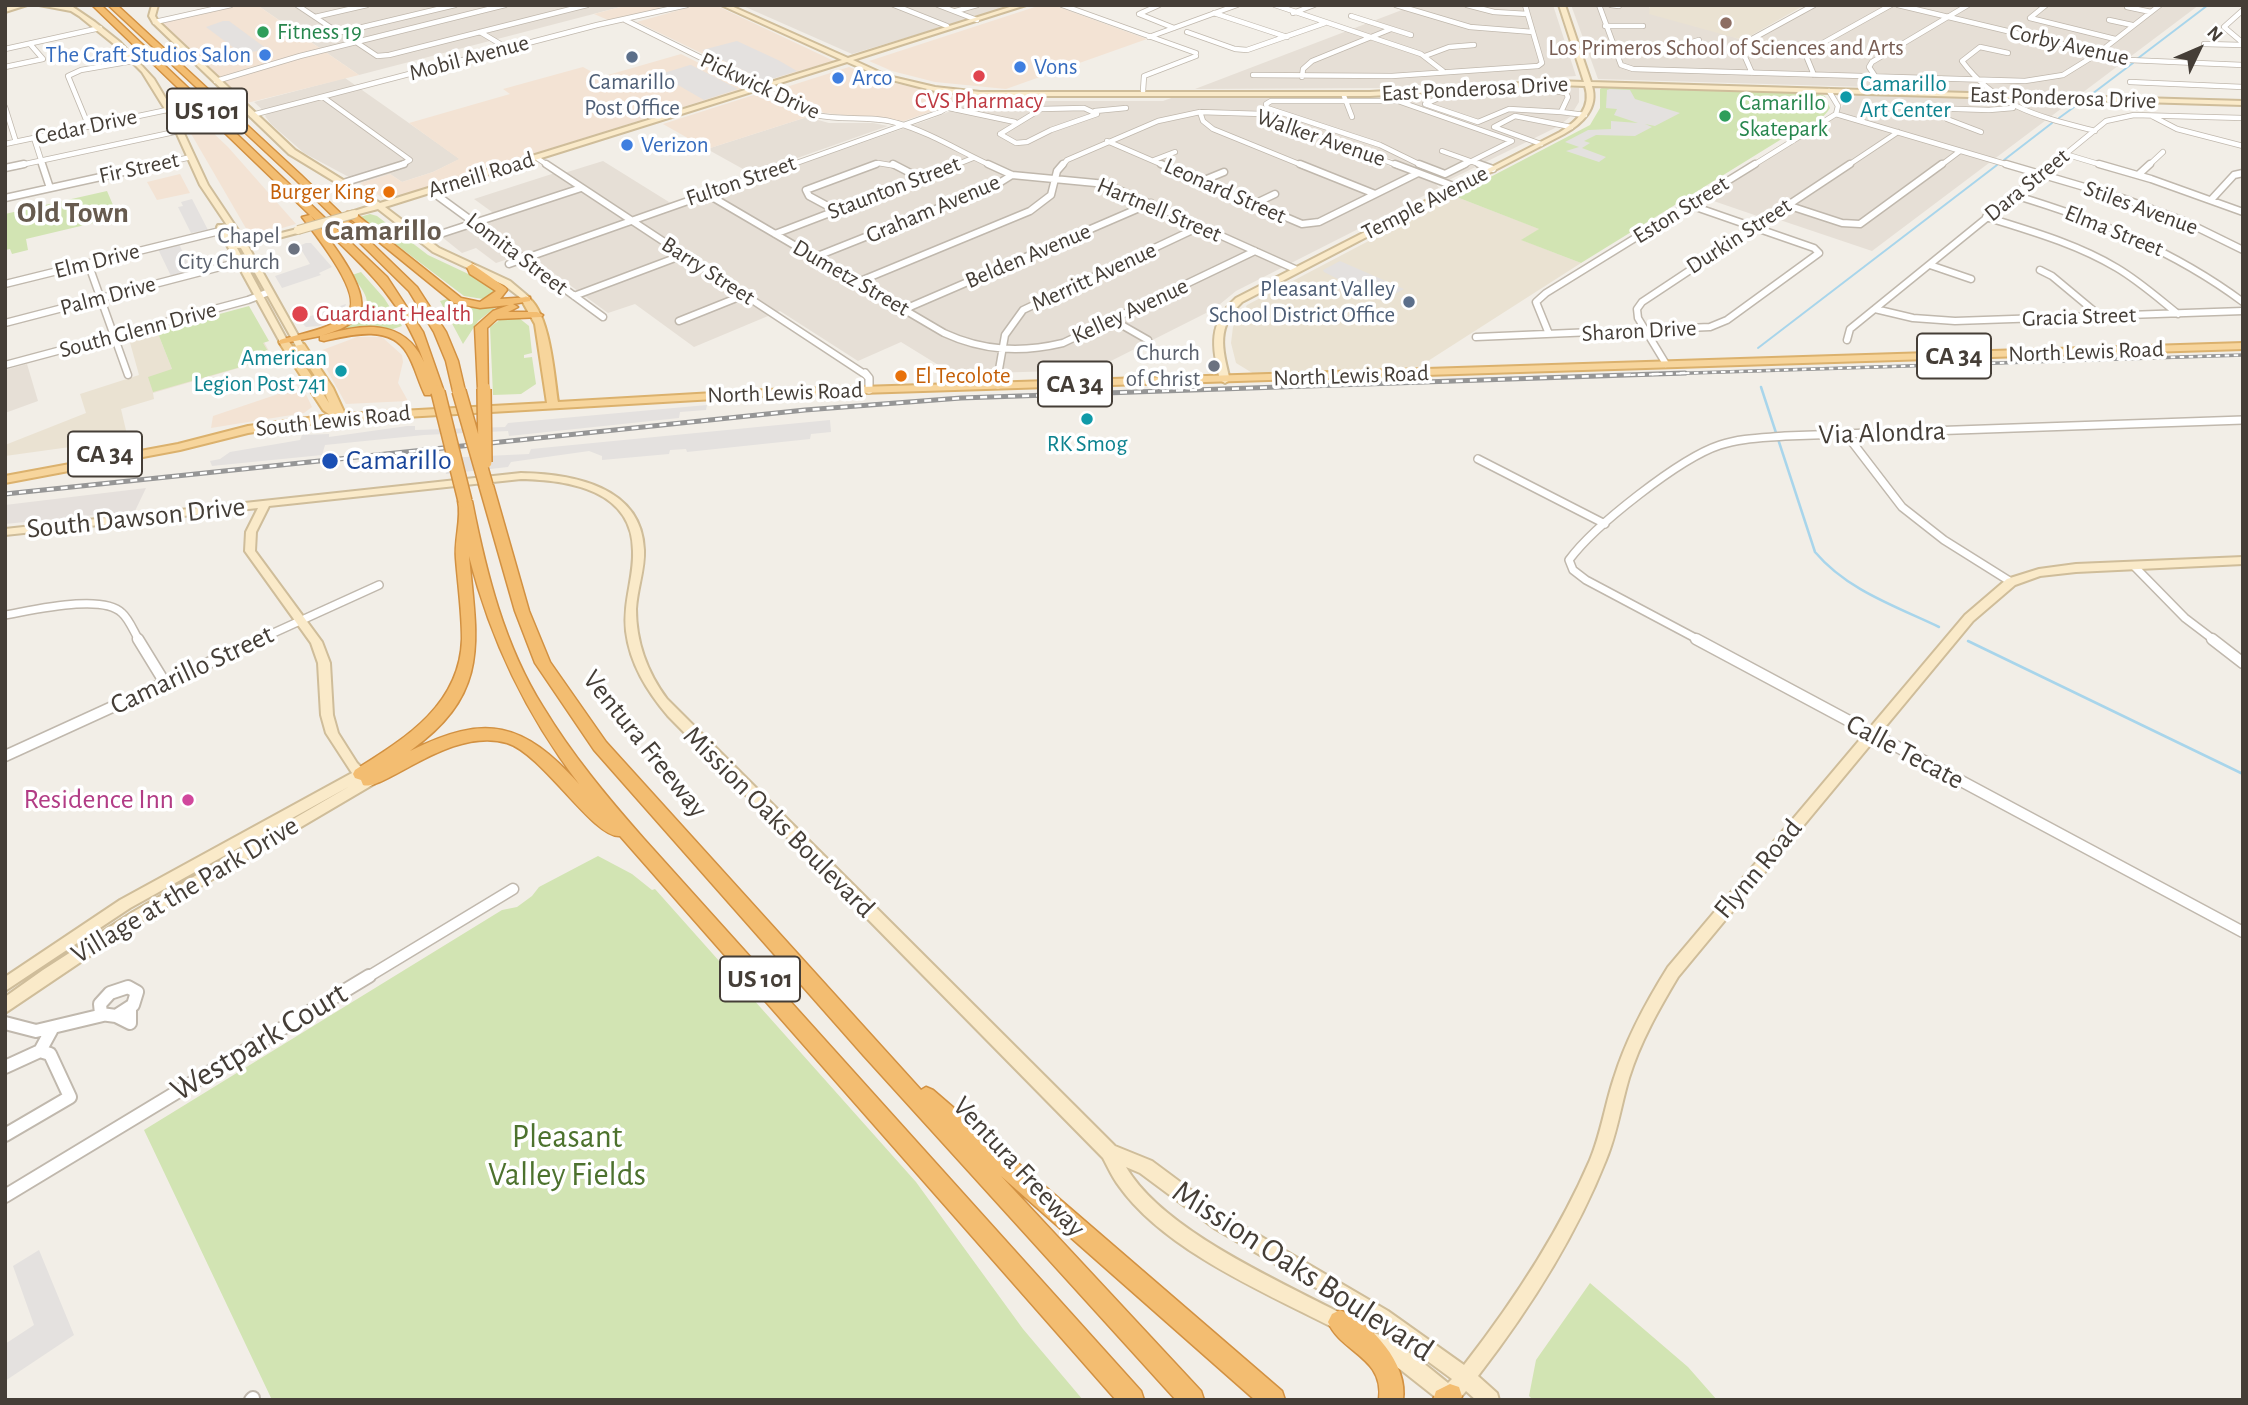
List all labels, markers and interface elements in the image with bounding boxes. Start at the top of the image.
north arrow [2164,14,2234,84]
marker: Los Primeros School of Sciences and Arts [1718,15,1734,31]
place label: Fitness 19 [277,18,362,46]
street label: Corby Avenue [2006,18,2132,72]
text: N [2203,23,2226,45]
marker: Fitness 19 [255,24,271,40]
street label: Mobil Avenue [406,29,532,87]
place label: Los Primeros School of Sciences and Arts [1548,34,1904,62]
place label: The Craft Studios Salon [46,41,251,69]
street label: Pickwick Drive [696,46,824,126]
marker: The Craft Studios Salon [257,47,273,63]
marker: Camarillo Post Office [624,49,640,65]
place label: Vons [1034,53,1077,81]
marker: Vons [1012,59,1028,75]
place label: Arco [852,64,893,92]
place label: Camarillo Post Office [584,68,680,122]
marker: CVS Pharmacy [971,68,987,84]
marker: Arco [830,70,846,86]
street label: East Ponderosa Drive [1381,70,1569,108]
place label: Camarillo Art Center [1860,70,1951,124]
street label: East Ponderosa Drive [1969,81,2157,115]
place label: CVS Pharmacy [915,87,1043,115]
road number: US 101 [167,88,247,134]
place label: Camarillo Skatepark [1739,89,1828,143]
marker: Camarillo Art Center [1838,89,1854,105]
street label: Cedar Drive [33,103,139,151]
street label: Walker Avenue [1253,103,1389,173]
marker: Camarillo Skatepark [1717,108,1733,124]
place label: Verizon [641,131,709,159]
marker: Verizon [619,137,635,153]
street label: Dara Street [1979,142,2075,228]
street label: Fir Street [97,146,181,190]
street label: Arneill Road [425,146,537,204]
street label: Fulton Street [683,149,799,213]
street label: Staunton Street [824,150,964,226]
street label: Leonard Street [1160,152,1290,230]
street label: Temple Avenue [1357,159,1493,247]
street label: Graham Avenue [862,168,1004,250]
street label: Eston Street [1628,170,1734,250]
street label: Hartnell Street [1093,171,1225,249]
street label: Stiles Avenue [2080,175,2202,241]
place label: Burger King [269,178,375,206]
marker: Burger King [381,184,397,200]
street label: Durkin Street [1681,192,1797,280]
district label: Old Town [17,195,129,231]
street label: Elma Street [2061,199,2167,263]
street label: Lomita Street [461,207,573,301]
district label: Camarillo [324,213,442,249]
street label: Belden Avenue [961,217,1095,295]
place label: Chapel City Church [178,222,280,276]
street label: Barry Street [656,231,760,311]
street label: Dumetz Street [788,234,914,322]
street label: Merritt Avenue [1027,236,1161,318]
street label: Elm Drive [52,237,142,285]
marker: Chapel City Church [286,241,302,257]
street label: Palm Drive [57,270,159,322]
street label: Kelley Avenue [1067,272,1193,350]
place label: Pleasant Valley School District Office [1209,275,1395,329]
marker: Pleasant Valley School District Office [1401,294,1417,310]
street label: South Glenn Drive [56,296,220,364]
place label: Guardiant Health [316,300,471,328]
street label: Gracia Street [2021,301,2137,333]
marker: Guardiant Health [290,304,310,324]
street label: Sharon Drive [1581,314,1697,348]
road number: CA 34 [1917,334,1991,378]
street label: North Lewis Road [2008,335,2164,369]
place label: Church of Christ [1126,339,1200,393]
place label: American Legion Post 741 [193,344,327,398]
marker: Church of Christ [1206,358,1222,374]
street label: North Lewis Road [1273,359,1429,393]
place label: El Tecolote [915,362,1011,390]
road number: CA 34 [1038,362,1112,406]
marker: American Legion Post 741 [333,363,349,379]
marker: El Tecolote [893,368,909,384]
street label: North Lewis Road [707,376,863,410]
street label: South Lewis Road [254,399,412,443]
marker: RK Smog [1079,411,1095,427]
street label: Via Alondra [1818,414,1946,452]
place label: RK Smog [1047,430,1127,458]
road number: CA 34 [68,432,142,476]
place label: Camarillo [346,444,452,478]
marker: Camarillo [320,451,340,471]
street label: South Dawson Drive [25,490,247,546]
street label: Camarillo Street [105,618,279,722]
street label: Ventura Freeway [575,663,715,825]
street label: Calle Tecate [1840,707,1970,797]
street label: Mission Oaks Boulevard [676,719,882,925]
place label: Residence Inn [23,783,174,817]
marker: Residence Inn [180,792,196,808]
street label: Village at the Park Drive [65,809,305,971]
street label: Flynn Road [1707,812,1809,926]
road number: US 101 [720,956,800,1002]
street label: Westpark Court [163,974,355,1110]
street label: Ventura Freeway [945,1090,1093,1244]
park label: Pleasant Valley Fields [488,1117,646,1195]
street label: Mission Oaks Boulevard [1165,1172,1441,1370]

